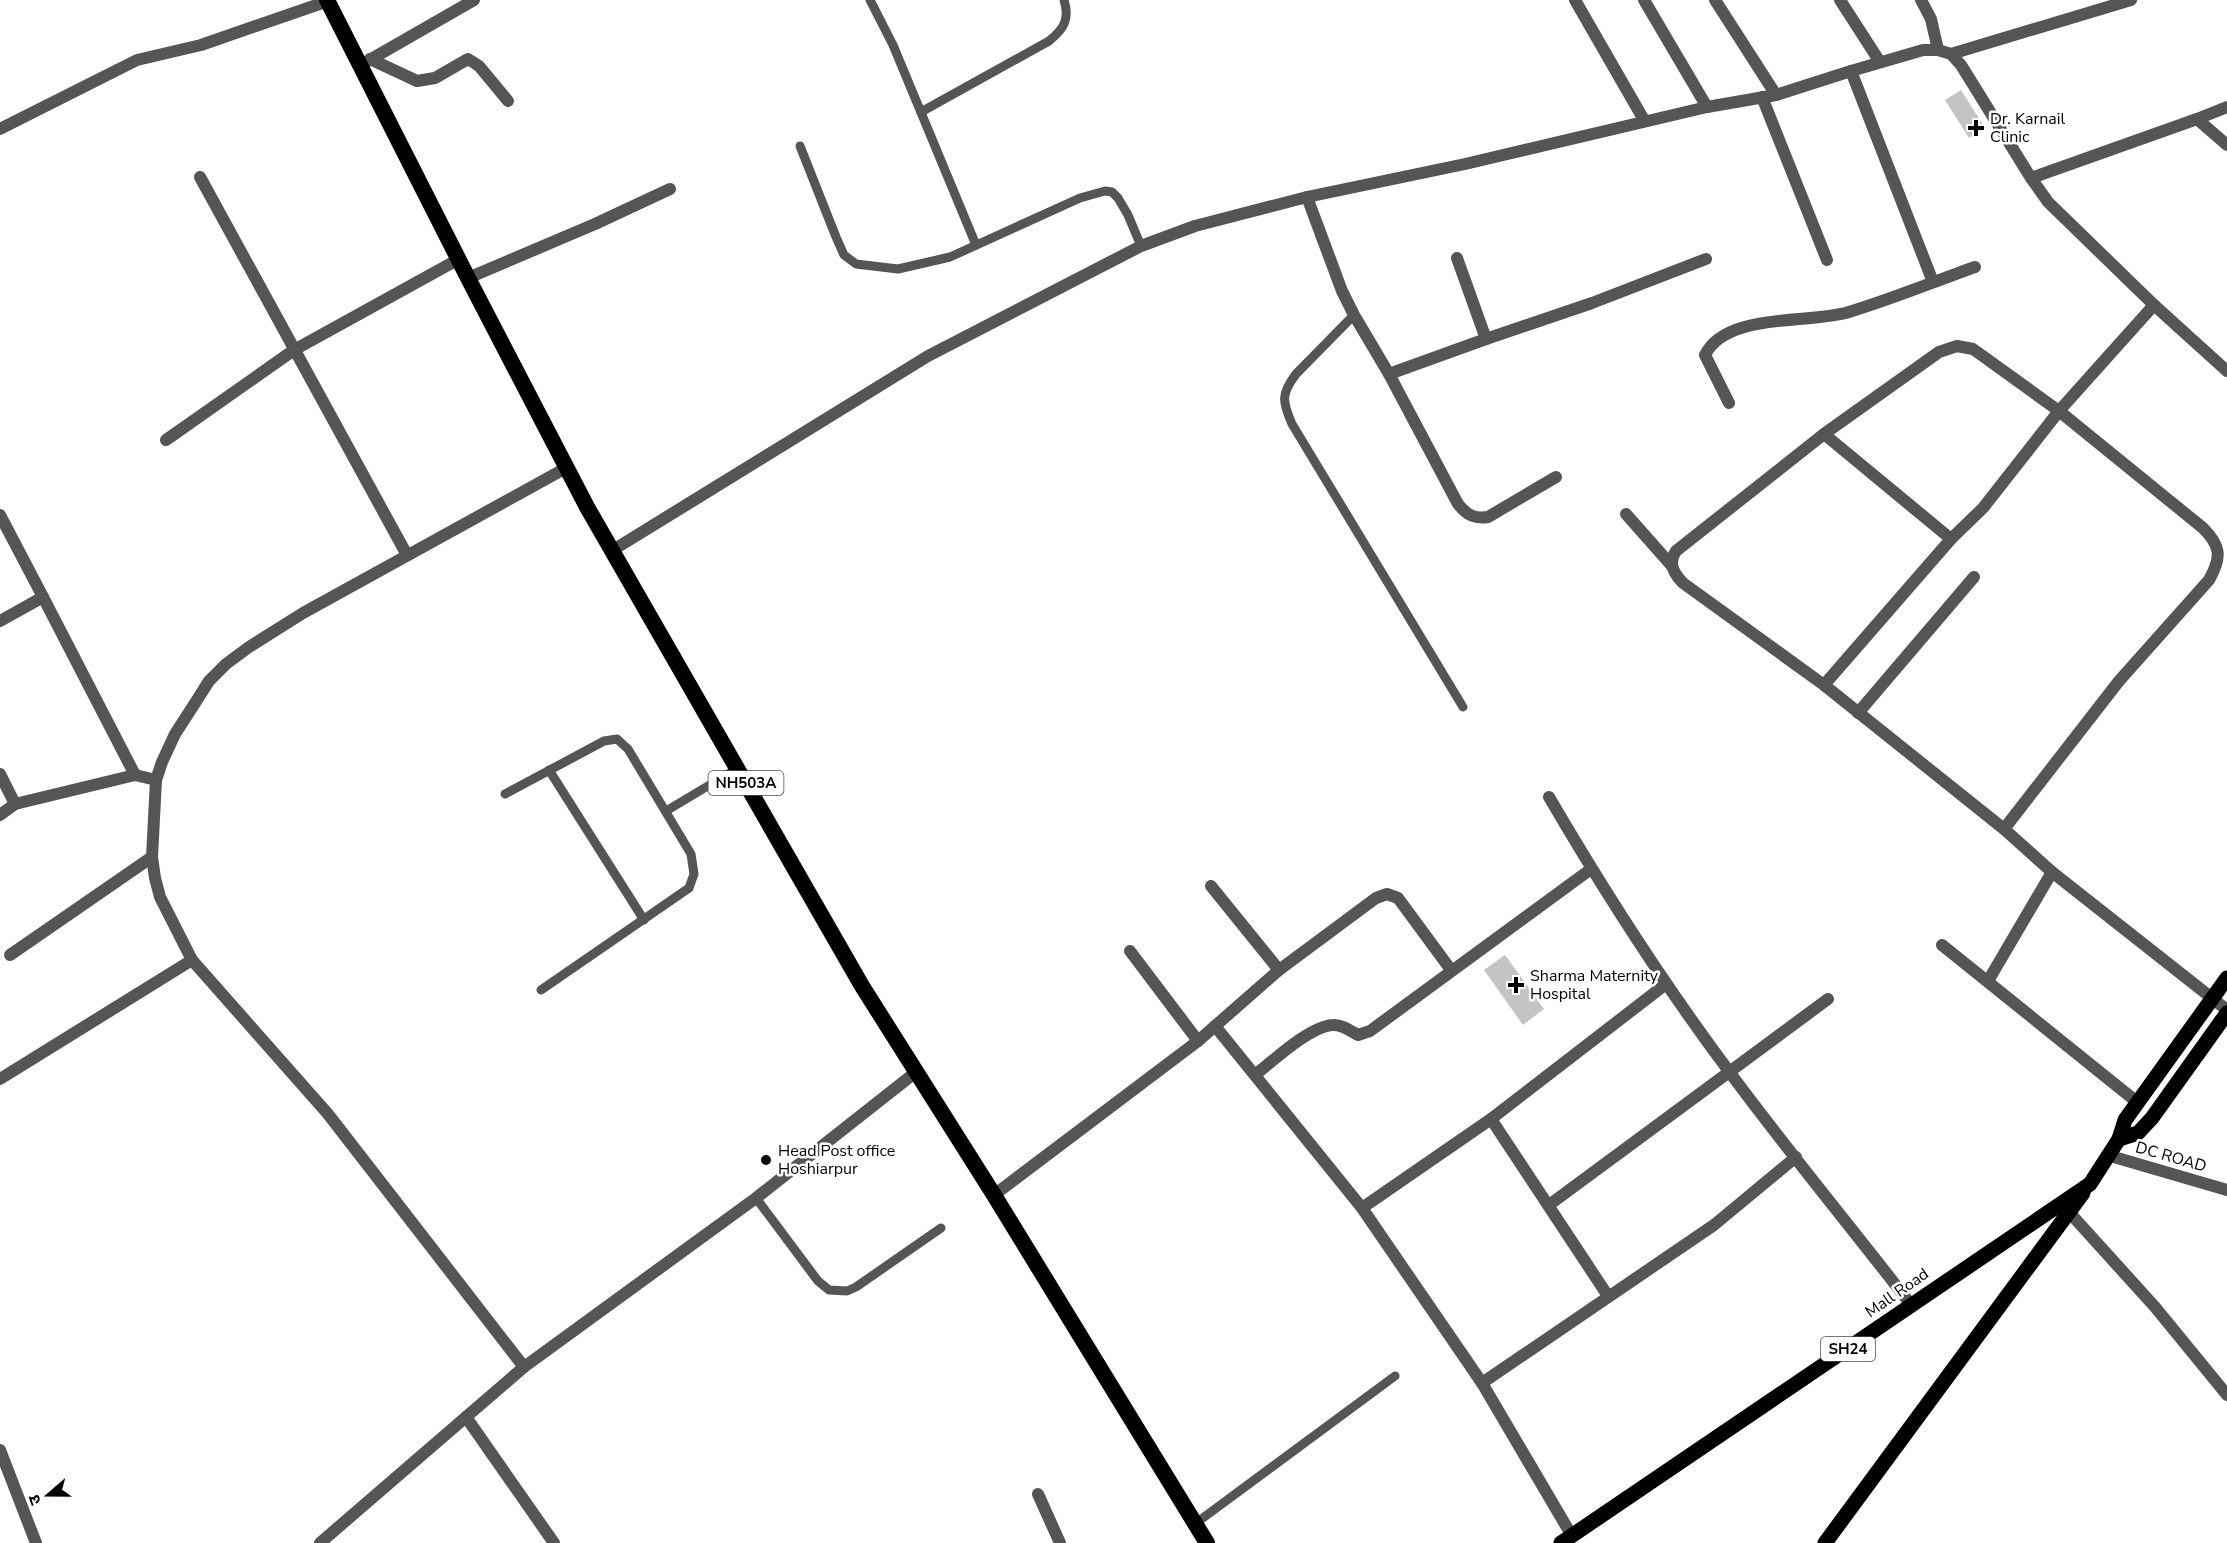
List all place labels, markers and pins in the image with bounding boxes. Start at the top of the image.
place label: Dr. Karnail Clinic [1990,108,2066,148]
marker: Dr. Karnail Clinic [1967,119,1985,137]
place label: Sharma Maternity Hospital [1530,965,1659,1005]
marker: Sharma Maternity Hospital [1507,976,1525,994]
place label: Head Post office Hoshiarpur [778,1140,895,1180]
marker: Head Post office Hoshiarpur [759,1153,773,1167]

